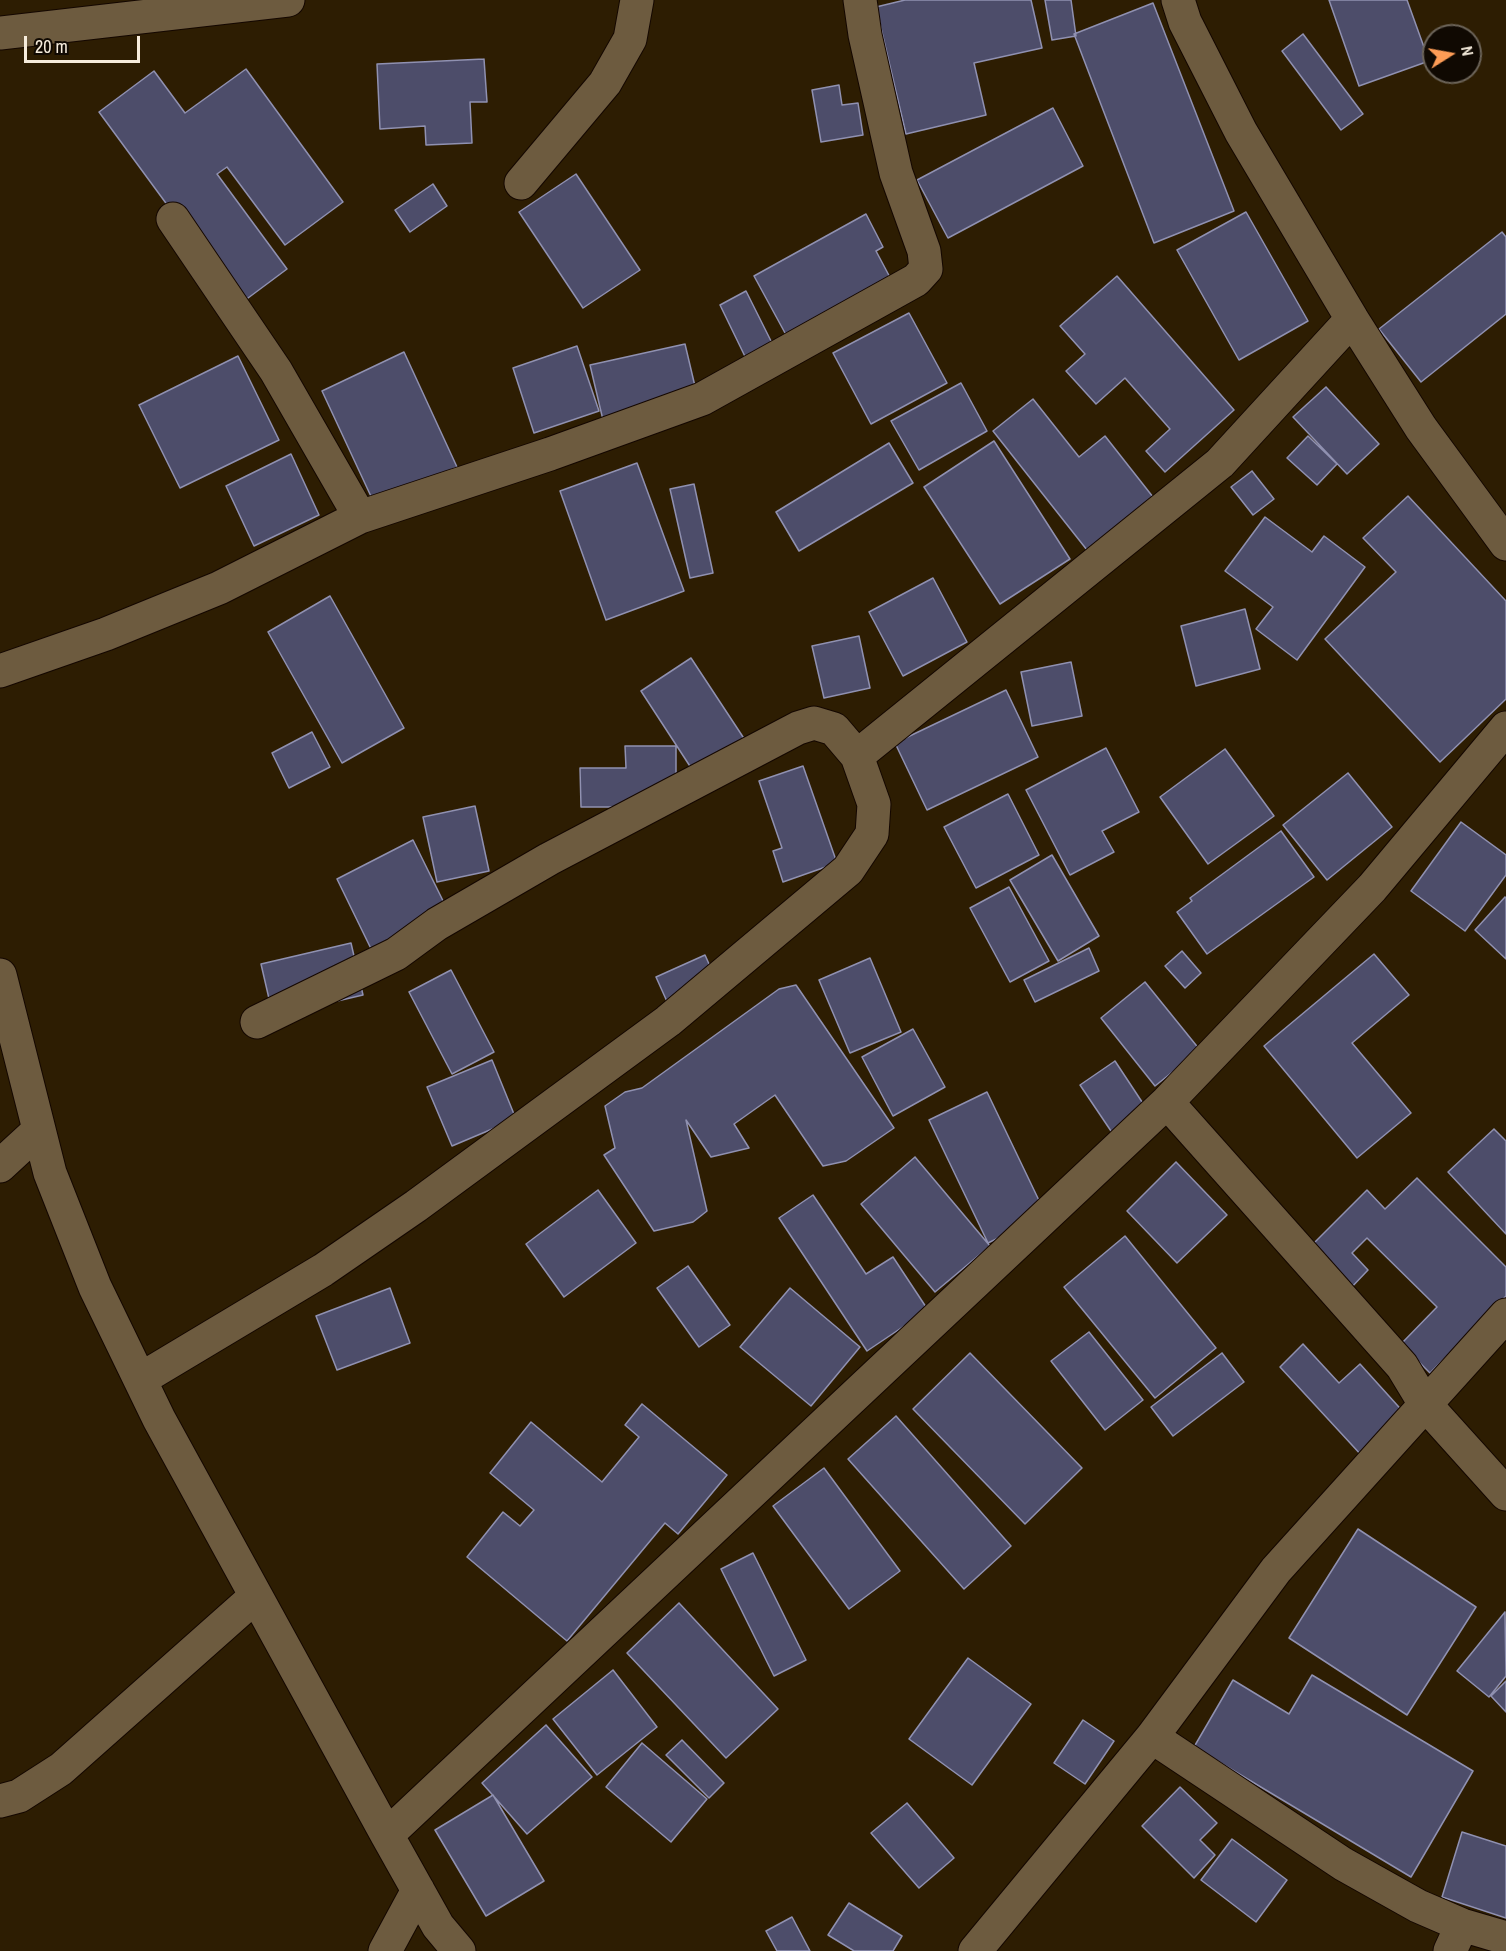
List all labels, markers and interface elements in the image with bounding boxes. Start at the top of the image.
scale bar [27,24,142,62]
north arrow [1422,24,1482,84]
text: 20 m [35,34,68,59]
text: N [1456,44,1479,58]

